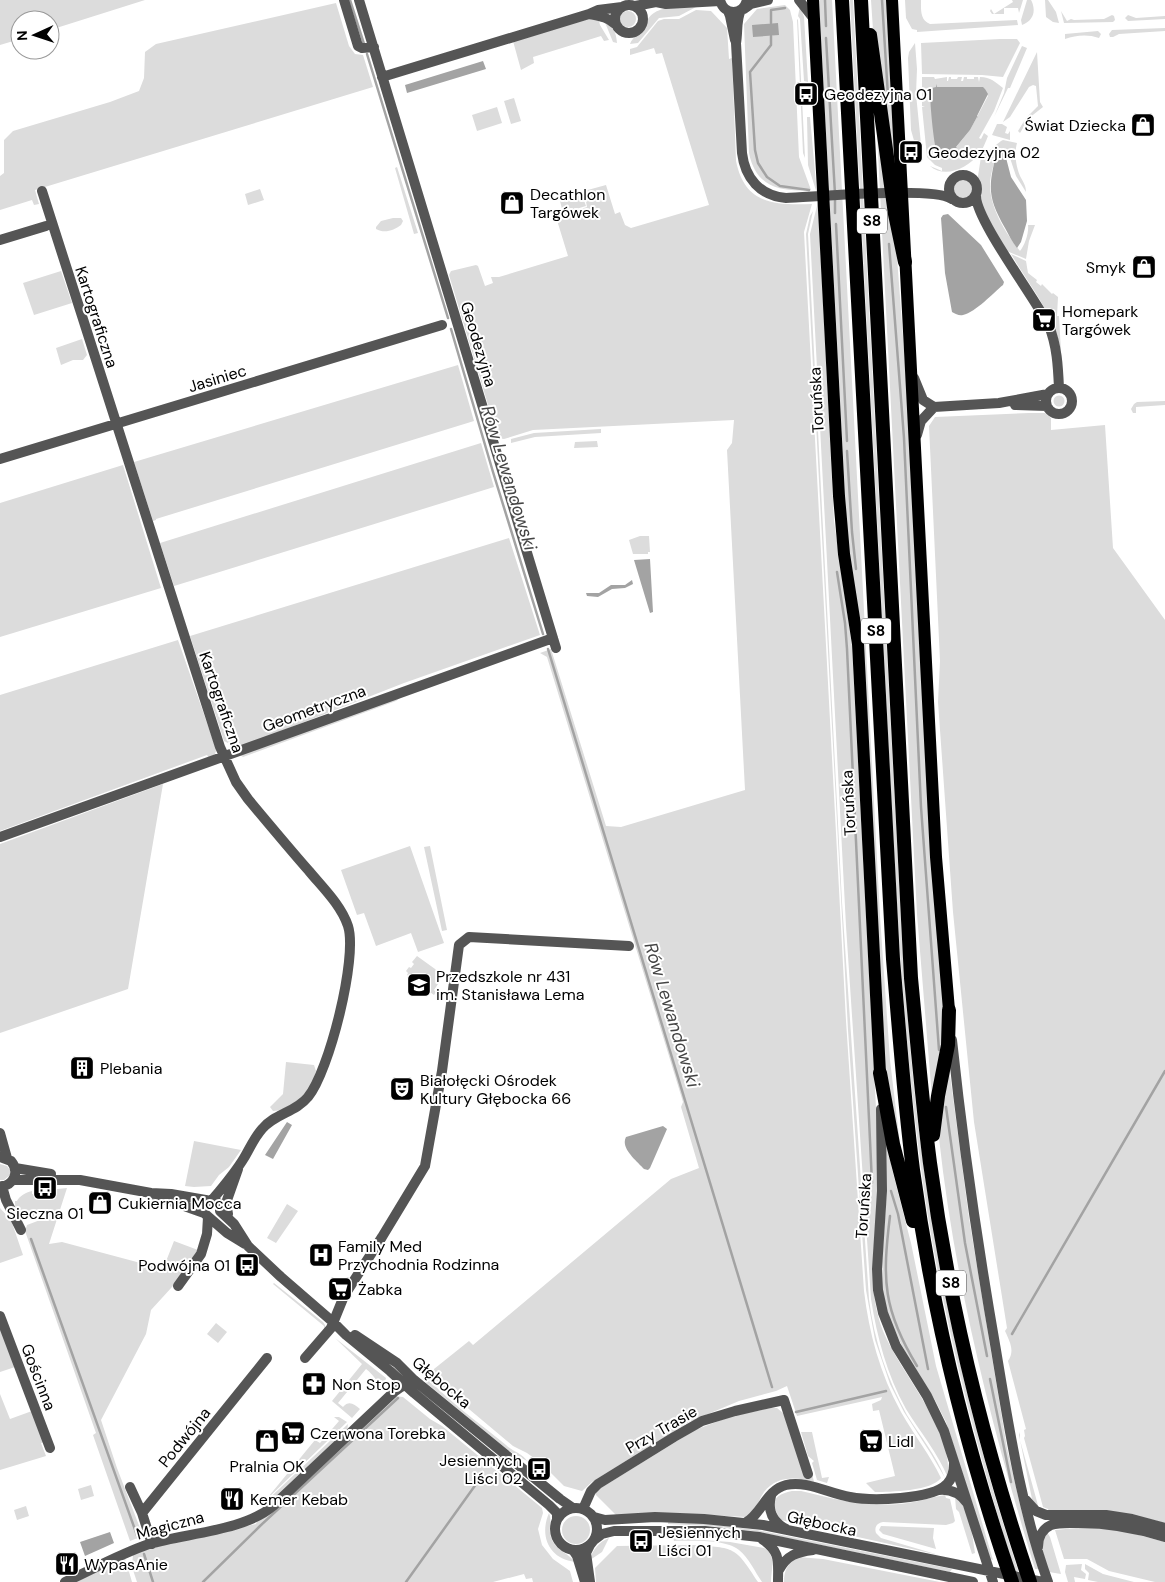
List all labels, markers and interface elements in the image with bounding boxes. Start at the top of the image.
north arrow [10,10,60,60]
text: N [13,30,31,41]
bus stop icon: Geodezyjna 01 [793,81,819,107]
place label: Geodezyjna 01 [824,84,932,105]
shop icon: Świat Dziecka [1130,112,1156,138]
place label: Świat Dziecka [1025,115,1126,136]
bus stop icon: Geodezyjna 02 [898,139,924,165]
place label: Geodezyjna 02 [928,142,1040,163]
place label: Decathlon Targówek [530,184,605,223]
shop icon: Decathlon Targówek [499,190,525,216]
road number: S8 [857,208,887,234]
shop icon: Smyk [1131,254,1157,280]
place label: Smyk [1086,257,1126,278]
street label: Kartograficzna [70,264,123,371]
street label: Geodezyjna [456,299,501,389]
place label: Homepark Targówek [1062,301,1138,340]
supermarket icon: Homepark Targówek [1031,307,1057,333]
street label: Jasiniec [185,360,249,397]
street label: Toruńska [804,366,829,434]
water label: Rów Lewandowski [476,402,543,554]
road number: S8 [861,618,891,644]
street label: Kartograficzna [194,649,249,756]
street label: Geometryczna [260,680,369,737]
street label: Toruńska [836,769,861,837]
water label: Rów Lewandowski [639,939,706,1091]
place label: Przedszkole nr 431 im. Stanisława Lema [436,966,584,1005]
school or university icon: Przedszkole nr 431 im. Stanisława Lema [406,972,432,998]
building icon: Plebania [69,1055,95,1081]
place label: Plebania [100,1058,162,1079]
place label: Białołęcki Ośrodek Kultury Głębocka 66 [420,1070,571,1109]
theatre icon: Białołęcki Ośrodek Kultury Głębocka 66 [389,1076,415,1102]
street label: Toruńska [851,1172,876,1240]
bus stop icon: Sieczna 01 [32,1175,58,1201]
shop icon: Cukiernia Mocca [87,1190,113,1216]
place label: Cukiernia Mocca [118,1193,242,1214]
place label: Sieczna 01 [7,1203,83,1224]
place label: Family Med Przychodnia Rodzinna [338,1236,499,1275]
hospital icon: Family Med Przychodnia Rodzinna [308,1242,334,1268]
bus stop icon: Podwójna 01 [234,1252,260,1278]
place label: Podwójna 01 [138,1255,230,1276]
road number: S8 [936,1270,966,1296]
supermarket icon: Żabka [327,1276,353,1302]
place label: Żabka [358,1279,402,1300]
street label: Gościnna [16,1341,61,1413]
street label: Głębocka [408,1352,475,1413]
pharmacy icon: Non Stop [301,1371,327,1397]
place label: Non Stop [332,1374,401,1395]
street label: Przy Trasie [622,1401,701,1458]
street label: Podwójna [154,1403,215,1472]
supermarket icon: Czerwona Torebka [280,1420,306,1446]
place label: Czerwona Torebka [310,1423,446,1444]
shop icon: Pralnia OK [254,1428,280,1454]
supermarket icon: Lidl [858,1428,884,1454]
place label: Lidl [888,1431,914,1452]
place label: Jesiennych Liści 02 [439,1450,522,1489]
place label: Pralnia OK [229,1456,305,1477]
bus stop icon: Jesiennych Liści 02 [526,1456,552,1482]
restaurant icon: Kemer Kebab [219,1486,245,1512]
place label: Kemer Kebab [250,1489,348,1510]
street label: Magiczna [134,1506,206,1545]
street label: Głębocka [785,1506,859,1541]
place label: Jesiennych Liści 01 [658,1522,741,1561]
bus stop icon: Jesiennych Liści 01 [628,1528,654,1554]
restaurant icon: WypasAnie [54,1551,80,1577]
place label: WypasAnie [84,1554,168,1575]

